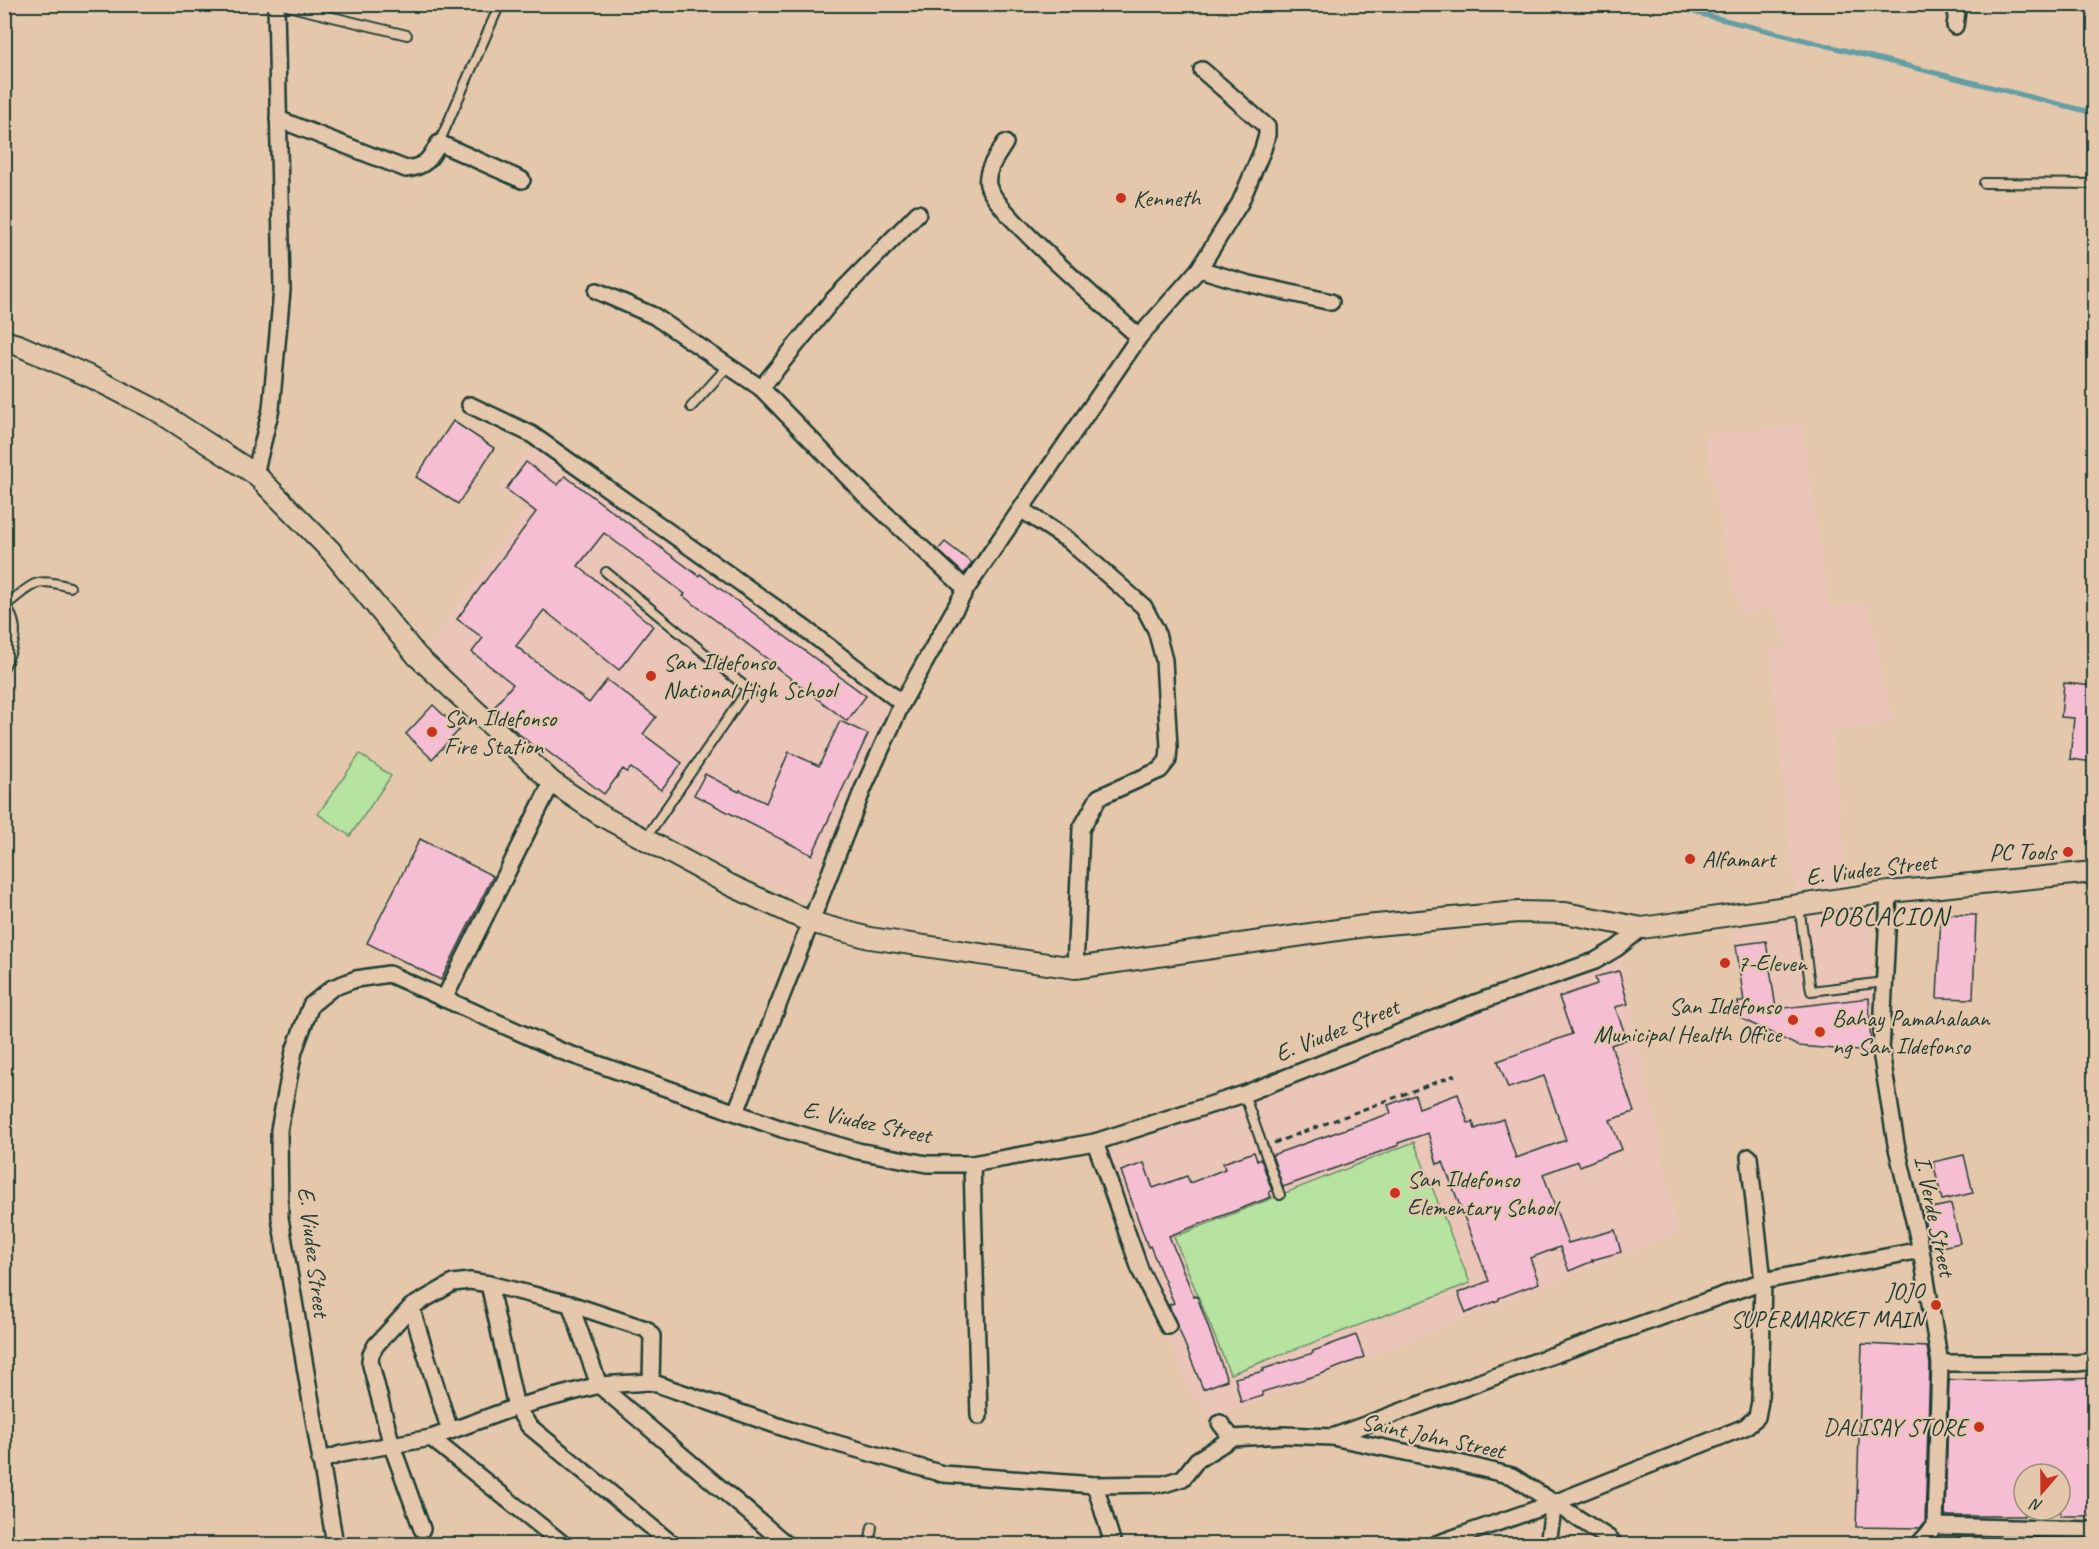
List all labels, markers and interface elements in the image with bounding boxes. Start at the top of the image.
place label: Kenneth [1133,183,1202,213]
marker: Kenneth [1114,191,1128,205]
place label: San Ildefonso National High School [663,647,840,705]
marker: San Ildefonso National High School [644,669,658,683]
place label: San Ildefonso Fire Station [444,703,558,761]
marker: San Ildefonso Fire Station [425,725,439,739]
place label: PC Tools [1989,837,2058,867]
place label: Alfamart [1702,844,1777,874]
marker: PC Tools [2061,845,2075,859]
street label: E. Viudez Street [1804,846,1940,892]
marker: Alfamart [1683,852,1697,866]
district label: POBLACION [1818,899,1952,933]
place label: 7-Eleven [1737,948,1808,978]
marker: 7-Eleven [1718,956,1732,970]
street label: E. Viudez Street [1271,991,1405,1068]
place label: San Ildefonso Municipal Health Office [1594,991,1783,1049]
place label: Bahay Pamahalaan ng San Ildefonso [1832,1003,1991,1061]
marker: San Ildefonso Municipal Health Office [1786,1013,1800,1027]
marker: Bahay Pamahalaan ng San Ildefonso [1813,1025,1827,1039]
street label: E. Viudez Street [800,1094,936,1151]
street label: I. Verde Street [1908,1153,1963,1281]
place label: San Ildefonso Elementary School [1407,1164,1561,1222]
street label: E. Viudez Street [291,1185,337,1321]
marker: San Ildefonso Elementary School [1388,1186,1402,1200]
place label: JOJO SUPERMARKET MAIN [1730,1276,1927,1334]
marker: JOJO SUPERMARKET MAIN [1929,1298,1943,1312]
street label: Saint John Street [1359,1406,1509,1466]
place label: DALISAY STORE [1823,1412,1970,1442]
marker: DALISAY STORE [1972,1420,1986,1434]
north arrow [2012,1462,2072,1522]
text: N [2026,1493,2045,1516]

